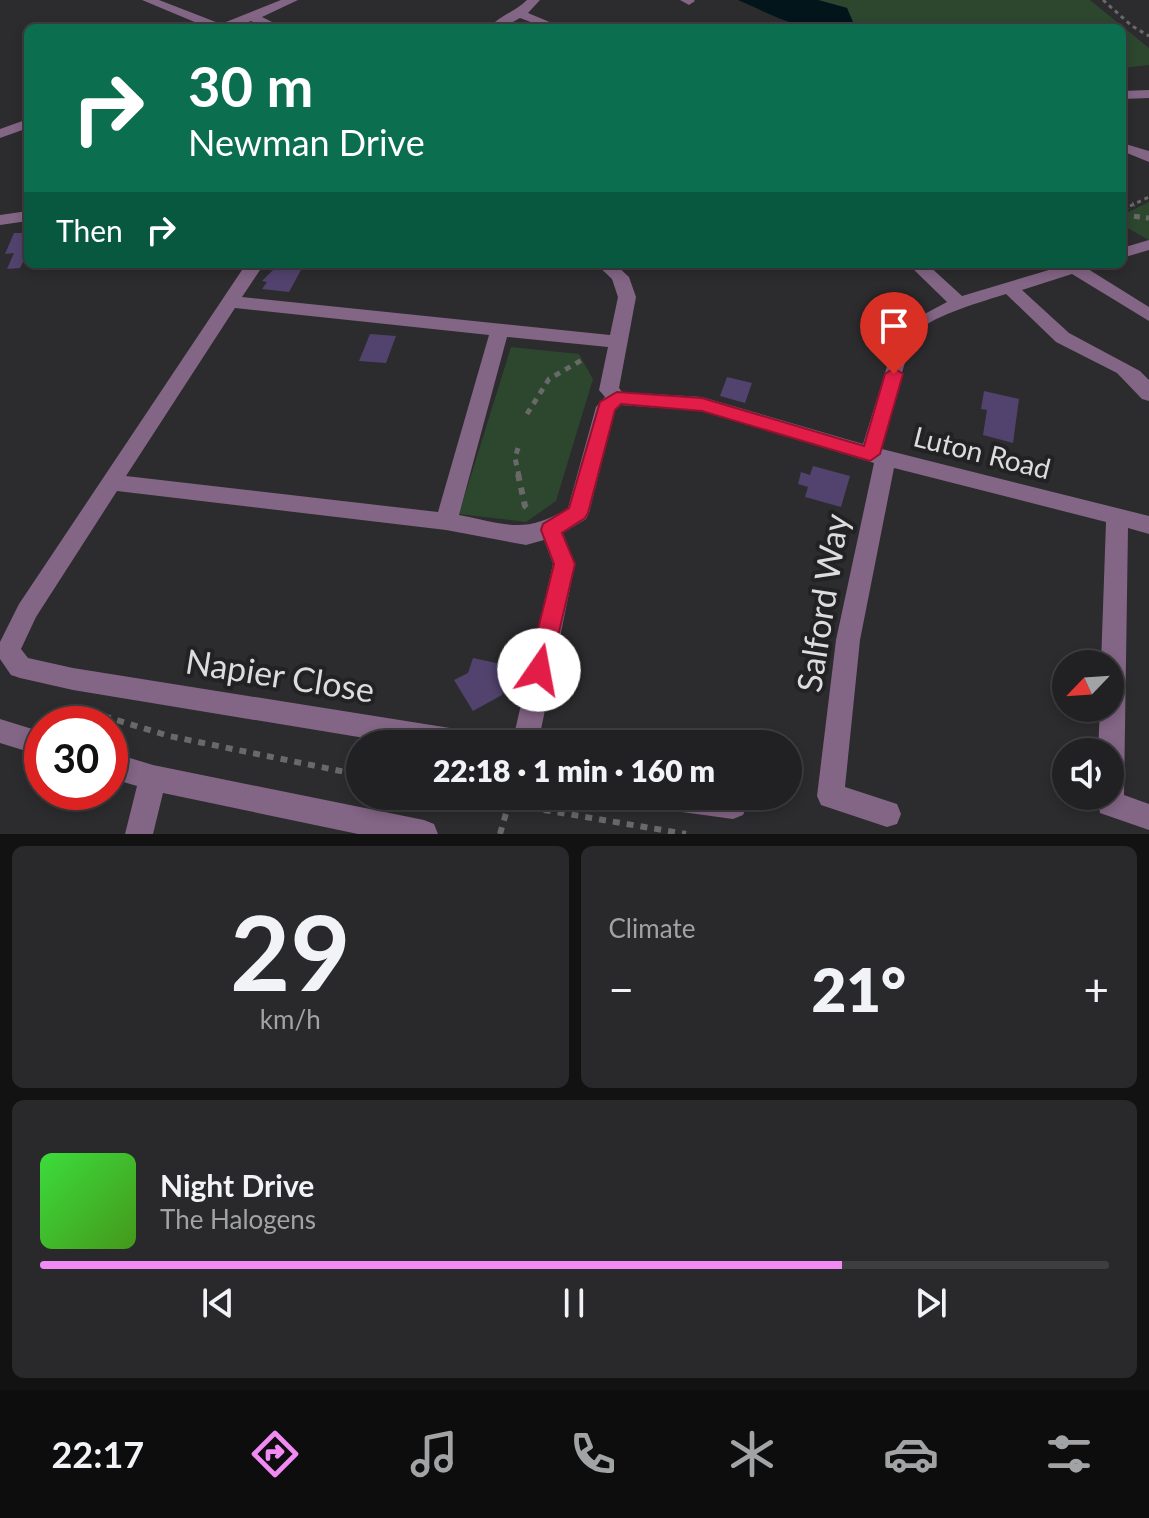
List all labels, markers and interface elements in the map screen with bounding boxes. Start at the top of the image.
text: 30 m [188,52,313,119]
icon: right [56,56,160,160]
text: Newman Drive [188,120,425,164]
icon: right [139,208,183,252]
text: Then [56,212,123,248]
pin [860,292,928,374]
icon: arrive [872,304,916,348]
street label: Luton Road [910,419,1054,485]
street label: Salford Way [787,510,856,695]
position arrow [497,628,581,712]
street label: Napier Close [183,639,378,710]
north arrow [1052,650,1124,722]
map controls [1052,650,1124,810]
speed limit sign: 30 [24,706,128,810]
button: sound [1052,738,1124,810]
text: 22:18 · 1 min · 160 m [433,752,715,788]
text: 29 [230,888,351,1013]
text: Climate [609,912,695,944]
text: 21° [811,953,906,1025]
text: − [609,963,634,1015]
text: + [1083,963,1109,1015]
text: km/h [260,1003,321,1035]
text: Night Drive [160,1167,314,1203]
text: The Halogens [160,1203,316,1235]
icon: previous [196,1281,240,1325]
icon: pause [552,1281,596,1325]
icon: next [909,1281,953,1325]
icon: directions [247,1426,303,1482]
icon: music [406,1426,462,1482]
icon: phone [565,1426,621,1482]
icon: climate [724,1426,780,1482]
icon: car [883,1426,939,1482]
icon: filters [1041,1426,1097,1482]
text: 22:17 [51,1432,144,1476]

